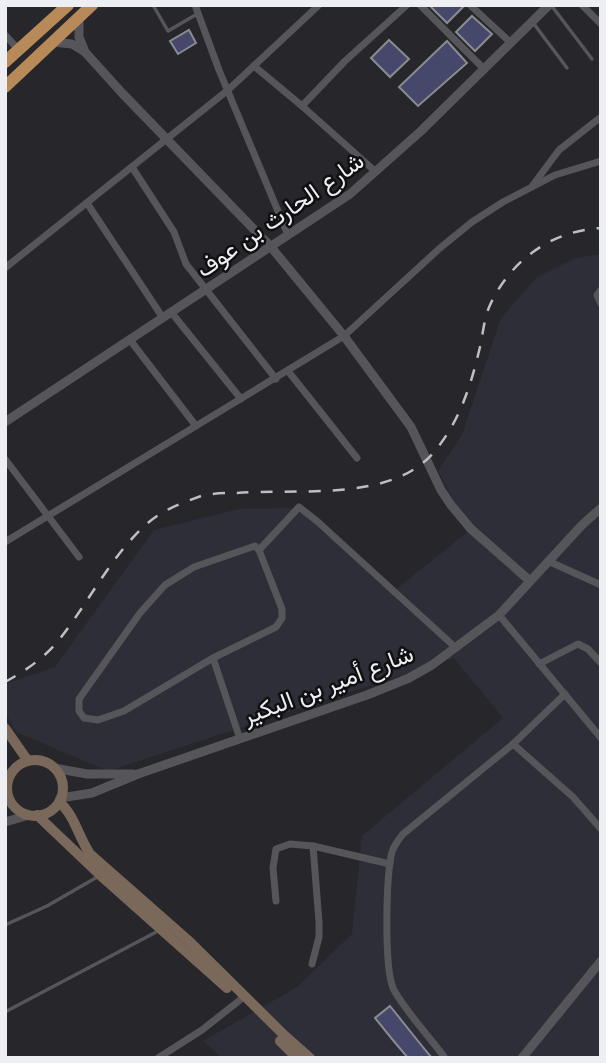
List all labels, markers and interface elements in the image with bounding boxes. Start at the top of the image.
street label: شارع الحارث بن عوف [191,147,370,285]
street label: شارع أمير بن البكير [238,640,418,733]

